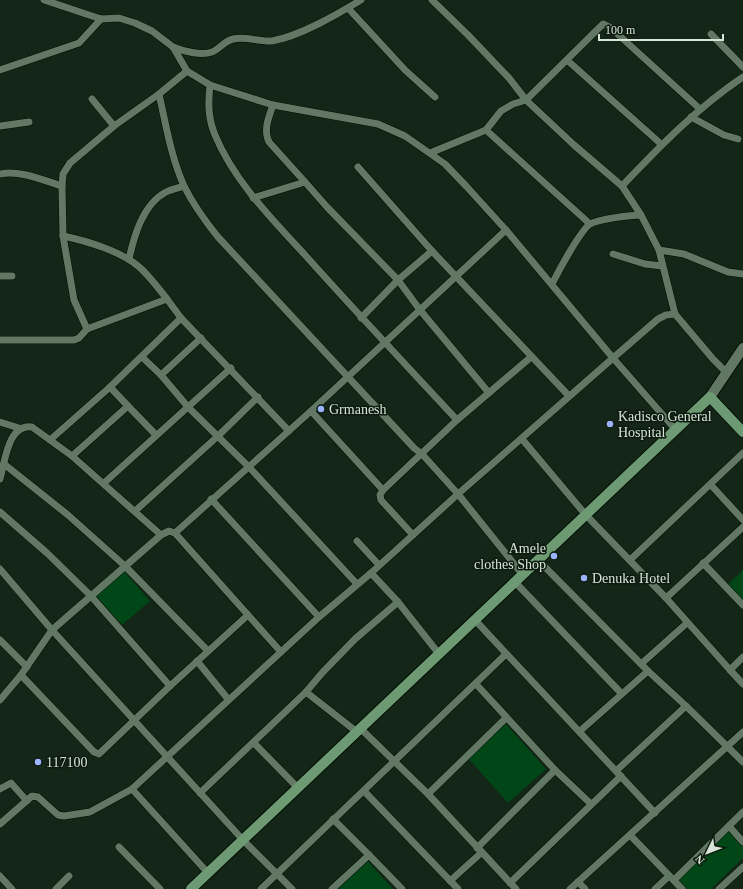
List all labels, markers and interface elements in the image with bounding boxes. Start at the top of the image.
scale bar [599,16,723,42]
text: 100 m [605,23,636,37]
place label: Grmanesh [329,402,387,417]
marker: Grmanesh [316,404,326,414]
place label: Kadisco General Hospital [618,409,712,440]
marker: Kadisco General Hospital [605,419,615,429]
place label: Amele clothes Shop [474,541,546,572]
marker: Amele clothes Shop [549,551,559,561]
place label: Denuka Hotel [592,571,670,586]
marker: Denuka Hotel [579,573,589,583]
place label: 117100 [46,755,87,770]
marker: 117100 [33,757,43,767]
north arrow [687,833,727,873]
text: N [693,853,707,867]

